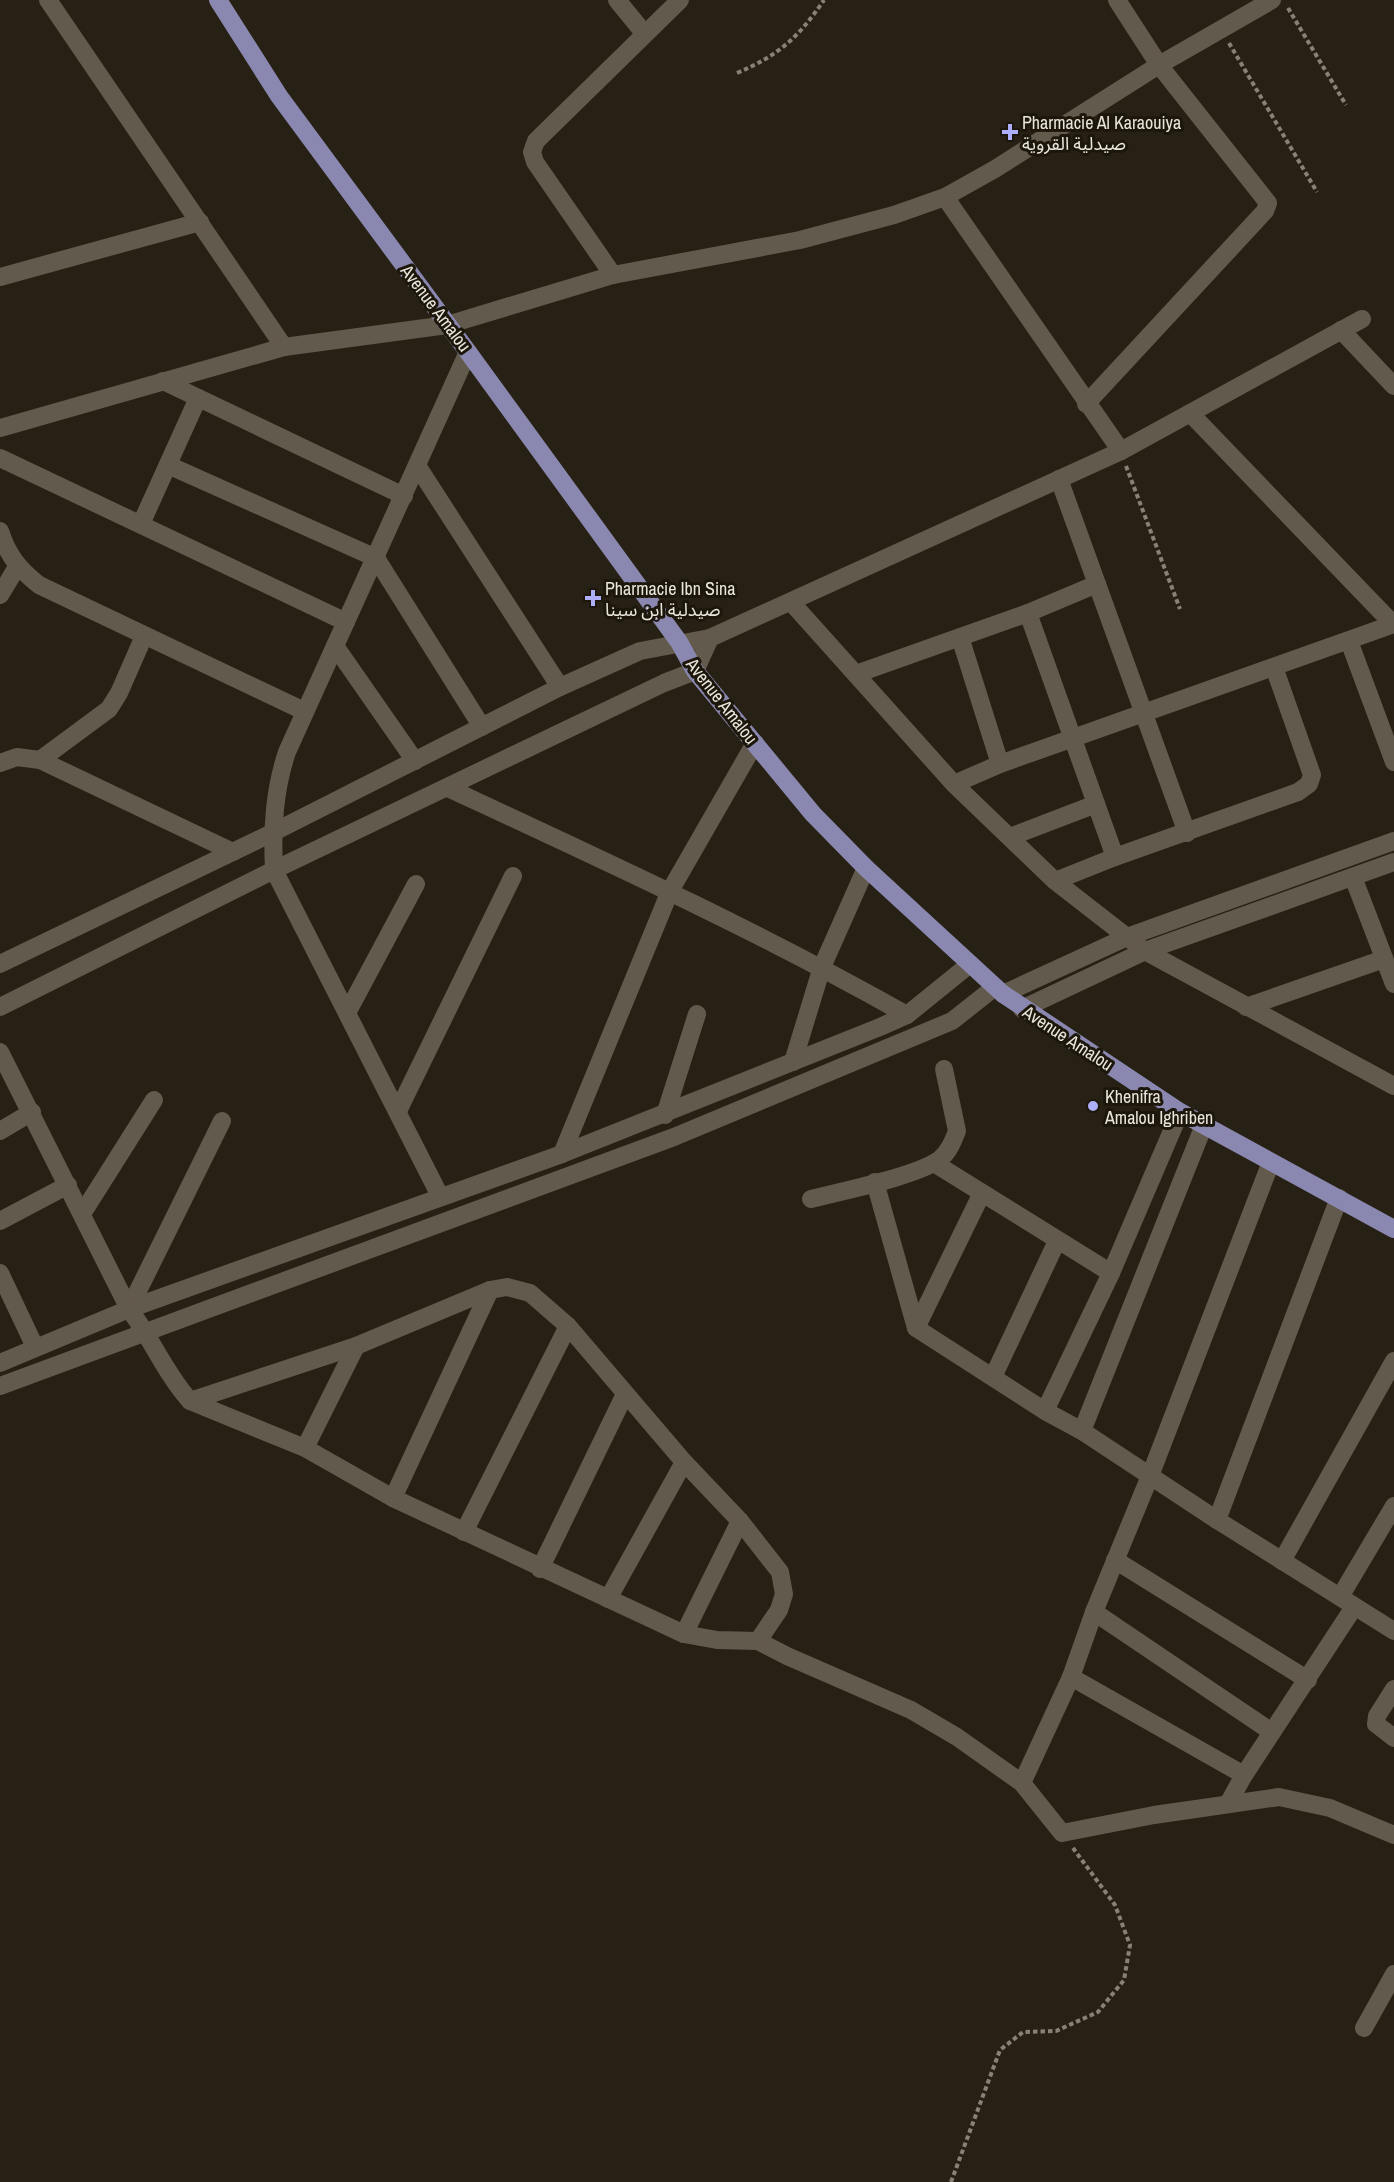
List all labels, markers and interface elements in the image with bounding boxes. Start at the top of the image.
place label: Pharmacie Al Karaouiya صيدلية القروية [1022,110,1181,156]
marker: Pharmacie Al Karaouiya صيدلية القروية [1003,125,1017,139]
street label: Avenue Amalou [394,258,477,357]
place label: Pharmacie Ibn Sina صيدلية ابن سينا [605,576,735,622]
marker: Pharmacie Ibn Sina صيدلية ابن سينا [586,591,600,605]
street label: Avenue Amalou [680,652,764,749]
street label: Avenue Amalou [1017,999,1118,1077]
place label: Khenifra Amalou Ighriben [1104,1084,1213,1130]
marker: Khenifra Amalou Ighriben [1086,1099,1100,1113]

